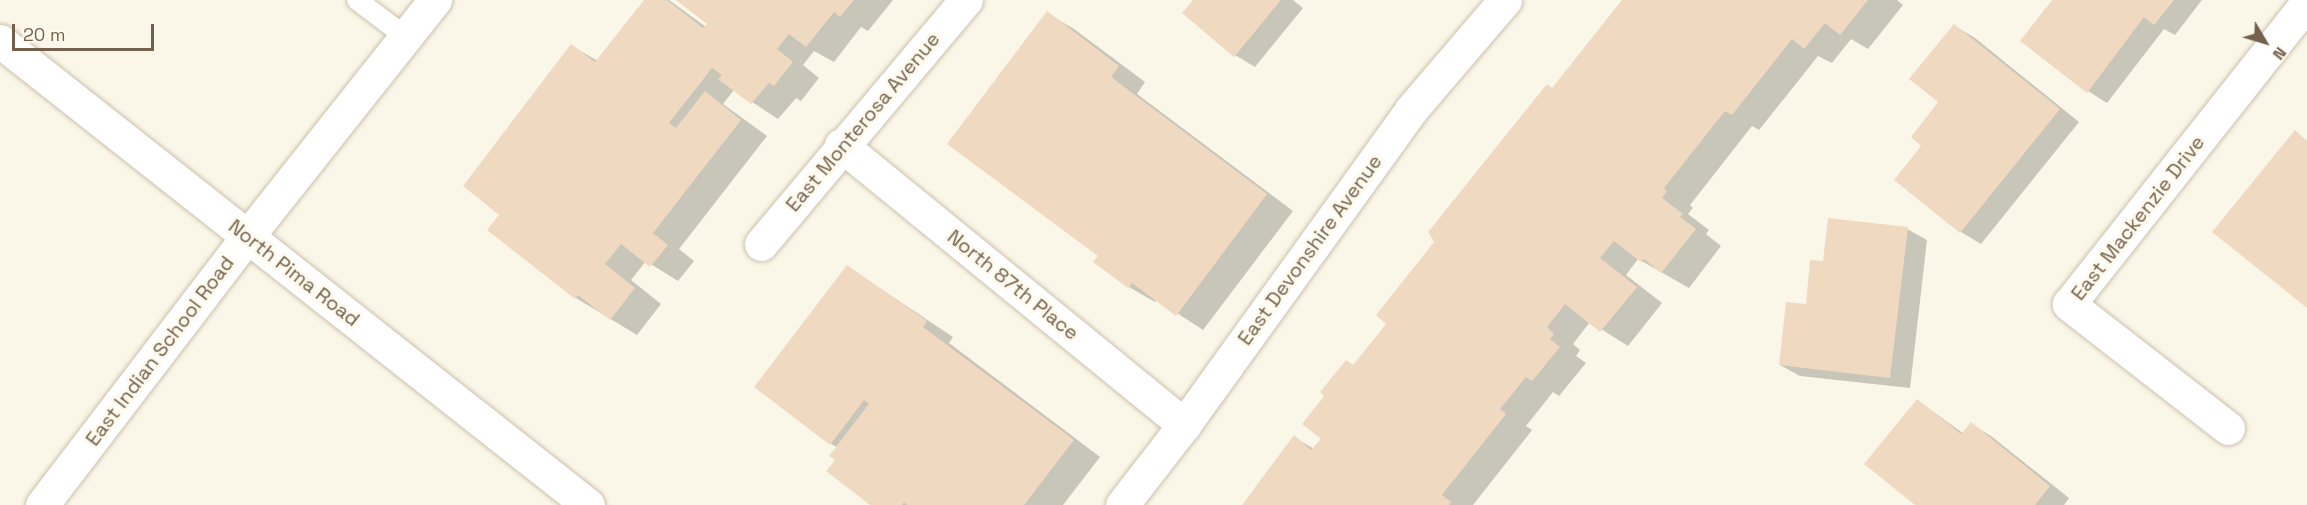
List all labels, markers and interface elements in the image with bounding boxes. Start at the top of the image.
scale bar [15,12,158,50]
north arrow [2235,12,2295,72]
text: 20 m [23,23,66,46]
street label: East Monterosa Avenue [781,27,945,217]
text: N [2268,43,2291,64]
street label: East Mackenzie Drive [2066,131,2210,305]
street label: East Devonshire Avenue [1233,150,1387,350]
street label: North Pima Road [224,214,364,332]
street label: North 87th Place [943,225,1083,345]
street label: East Indian School Road [81,251,239,451]

